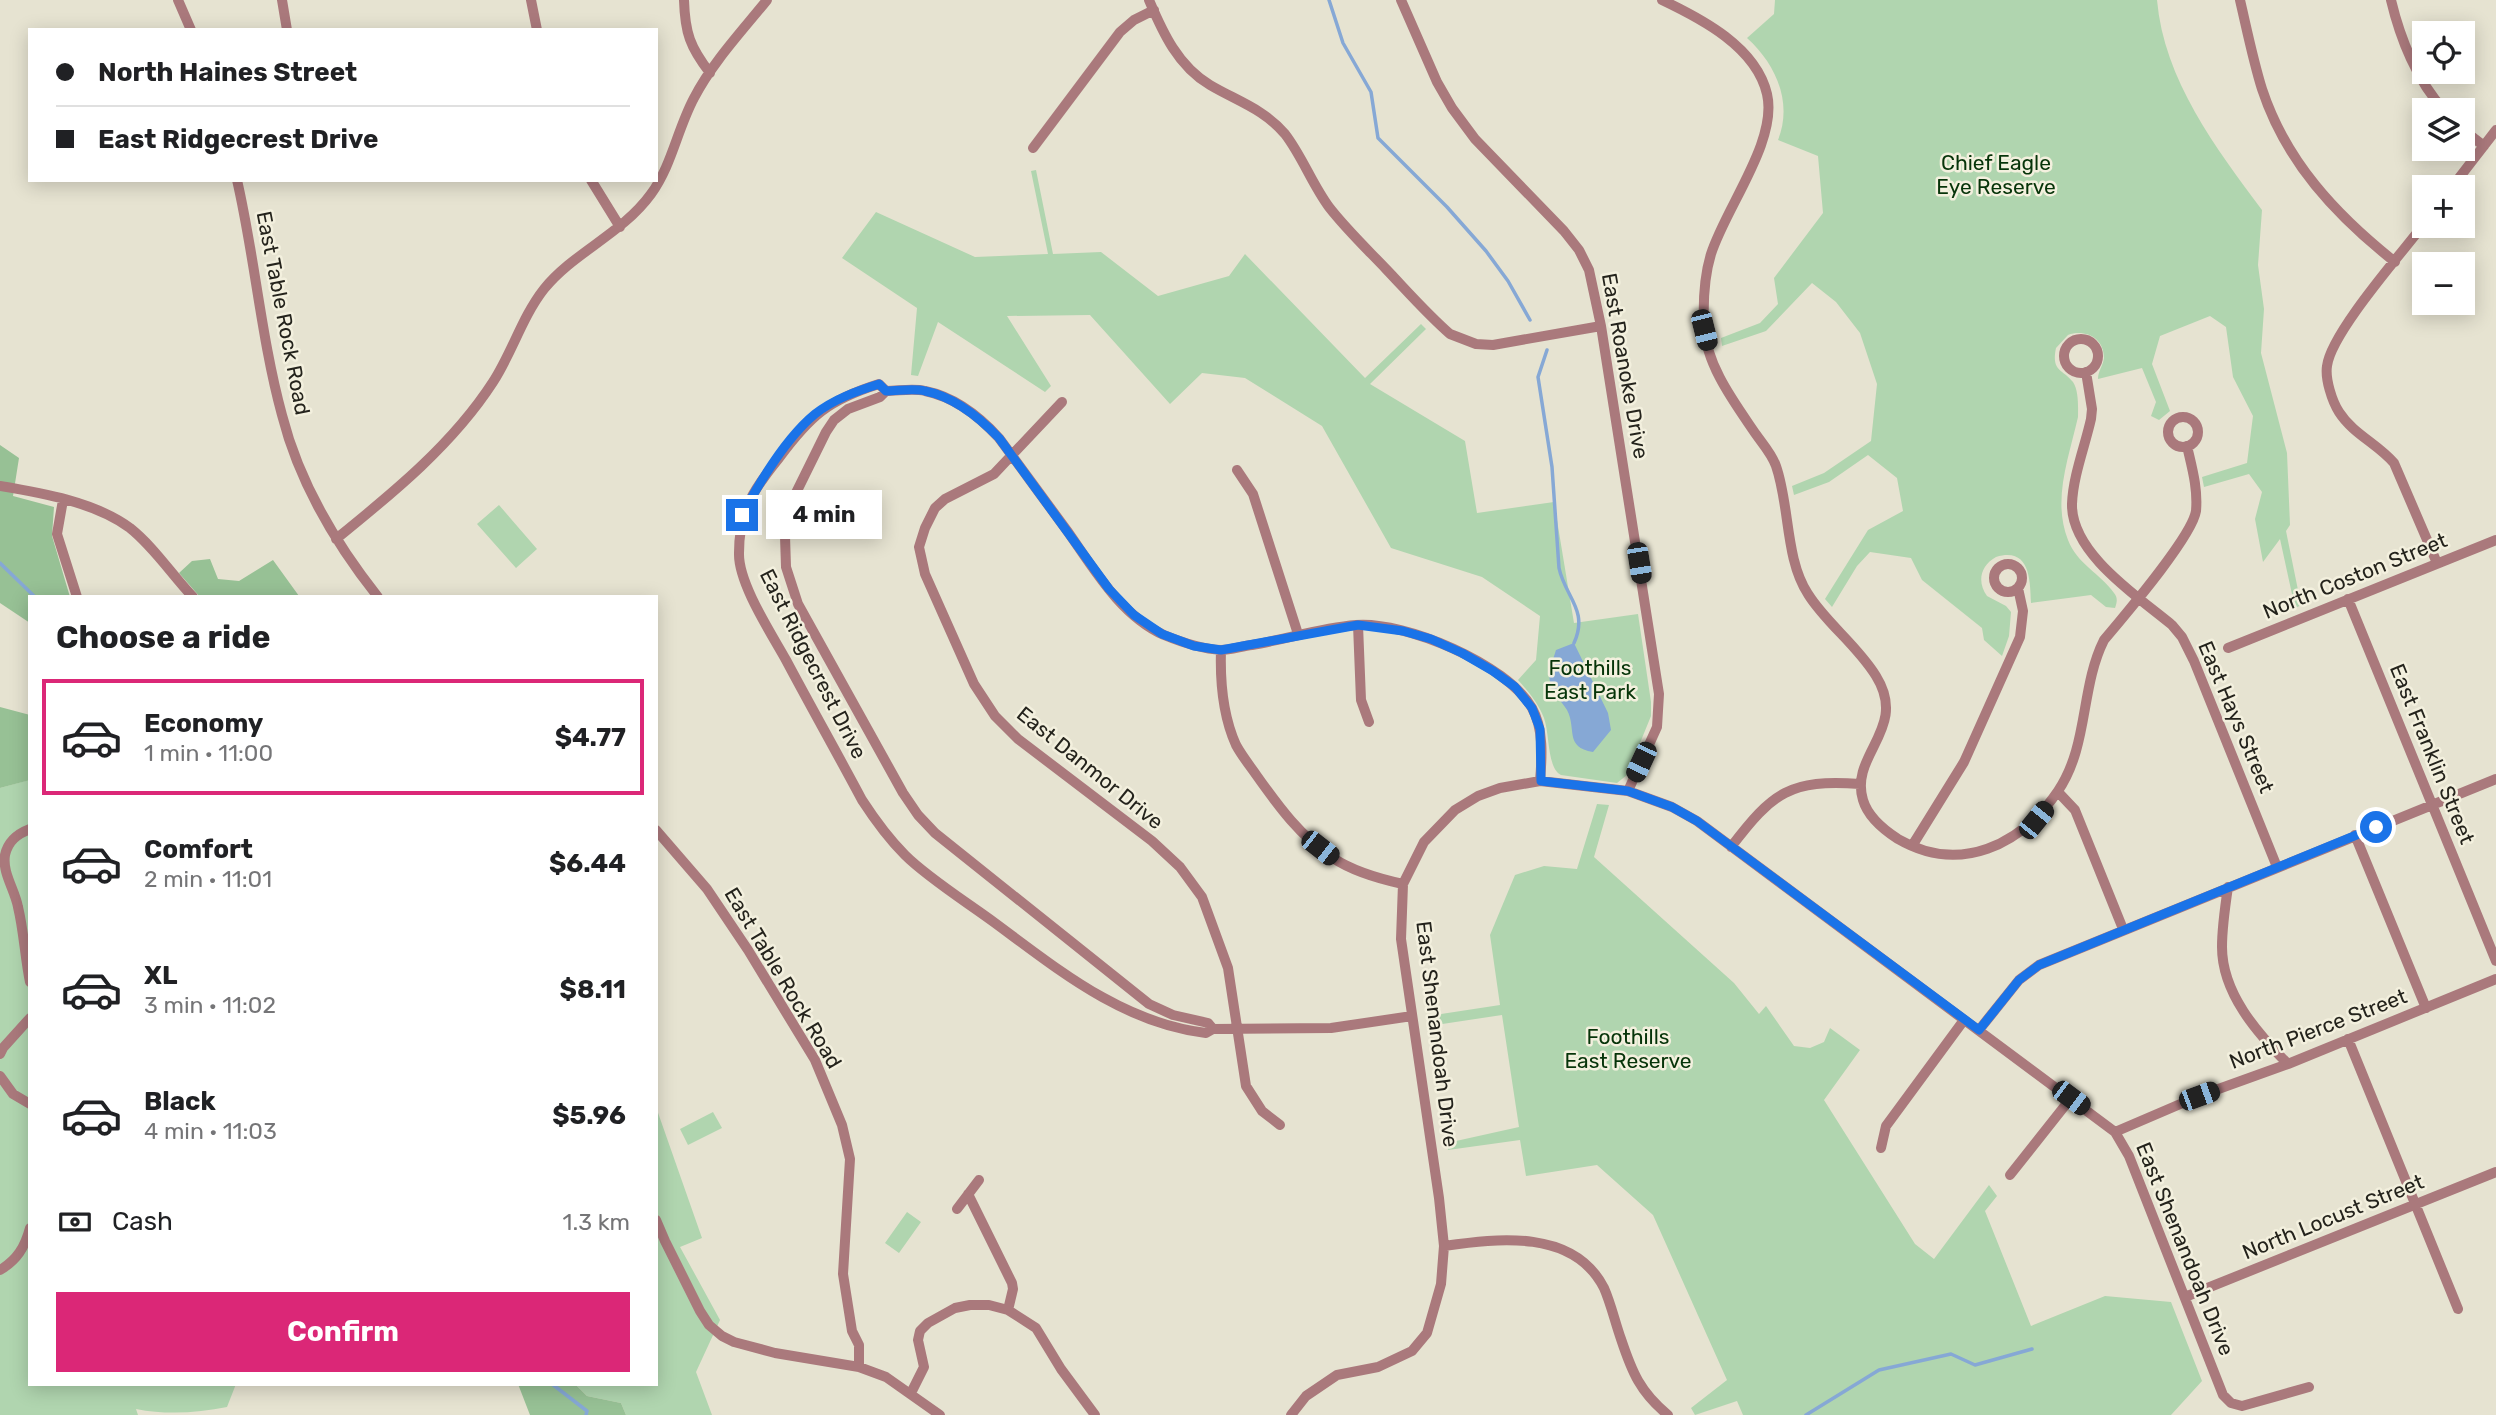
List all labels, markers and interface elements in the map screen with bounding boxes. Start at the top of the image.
map controls [2412,21,2475,315]
button: locate [2412,21,2475,84]
text: North Haines Street [98,57,357,88]
button: layers [2412,98,2475,161]
text: East Ridgecrest Drive [98,124,378,155]
park label: Chief Eagle Eye Reserve [1936,150,2056,199]
button: + [2412,175,2475,238]
street label: East Table Rock Road [251,209,316,417]
button: − [2412,252,2475,315]
street label: East Roanoke Drive [1597,271,1654,461]
car [1689,307,1720,353]
callout: 4 min [766,490,882,540]
route end [726,499,758,531]
text: 4 min [792,500,856,528]
street label: North Coston Street [2259,527,2451,624]
car [1626,541,1653,585]
street label: East Ridgecrest Drive [755,565,872,763]
text: Choose a ride [56,618,270,656]
street label: East Hays Street [2193,637,2280,797]
park label: Foothills East Park [1544,655,1636,704]
street label: East Franklin Street [2385,660,2480,848]
street label: East Danmor Drive [1012,701,1169,834]
icon: car [60,706,123,769]
text: Economy [144,708,263,739]
text: $4.77 [555,722,626,753]
text: 1 min · 11:00 [144,739,273,767]
car [1623,739,1660,785]
car [2015,797,2058,843]
route start [2360,811,2392,843]
car [1297,827,1344,869]
icon: car [60,832,123,895]
text: Comfort [144,834,253,865]
text: $6.44 [549,848,626,879]
text: 2 min · 11:01 [144,865,272,893]
street label: East Table Rock Road [719,883,847,1073]
street label: East Shenandoah Drive [1411,919,1464,1148]
icon: car [60,958,123,1021]
text: XL [144,960,177,991]
text: $8.11 [560,974,626,1005]
street label: North Pierce Street [2226,983,2410,1074]
text: 3 min · 11:02 [144,991,276,1019]
park label: Foothills East Reserve [1564,1024,1692,1073]
car [2048,1077,2095,1119]
car [2176,1079,2223,1113]
icon: car [60,1084,123,1147]
text: Black [144,1086,216,1117]
text: $5.96 [552,1100,626,1131]
text: 4 min · 11:03 [144,1117,277,1145]
street label: East Shenandoah Drive [2131,1139,2240,1359]
street label: North Locust Street [2238,1169,2427,1264]
icon: cash [56,1203,94,1241]
text: Cash [112,1206,173,1237]
text: 1.3 km [563,1208,630,1236]
button: Confirm [56,1292,630,1372]

